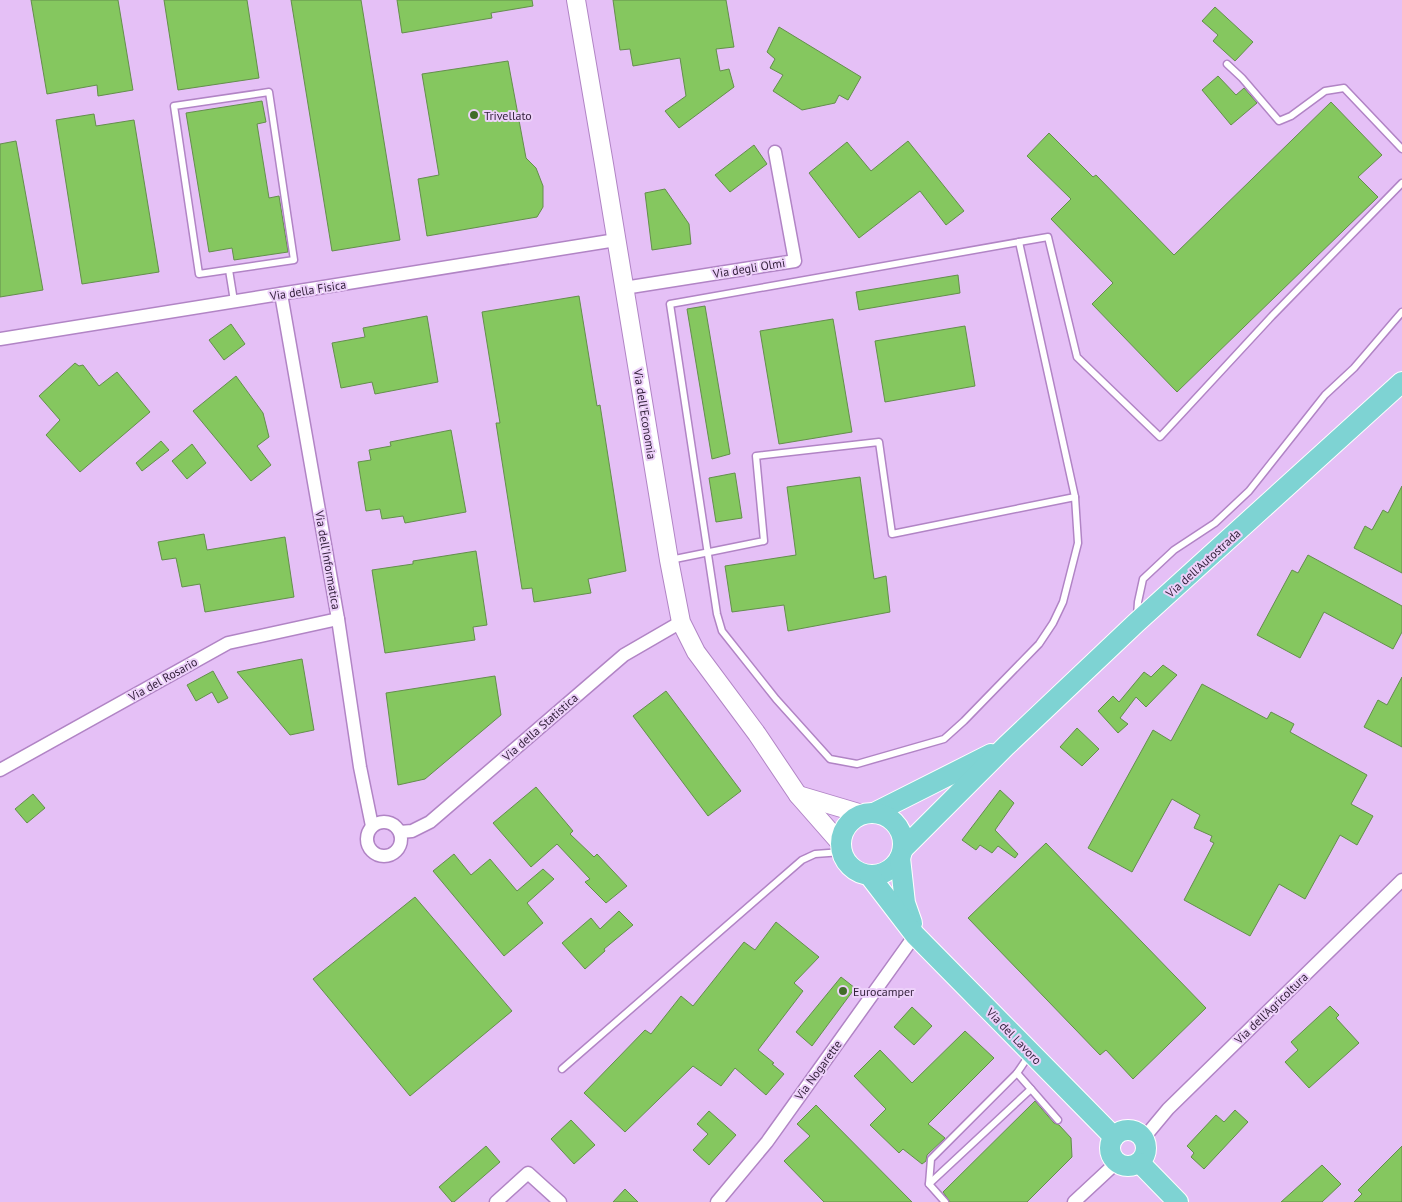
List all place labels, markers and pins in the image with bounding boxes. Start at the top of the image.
place label: Trivellato [484,108,532,123]
marker: Trivellato [468,109,480,121]
place label: Eurocamper [853,984,914,999]
marker: Eurocamper [837,985,849,997]

